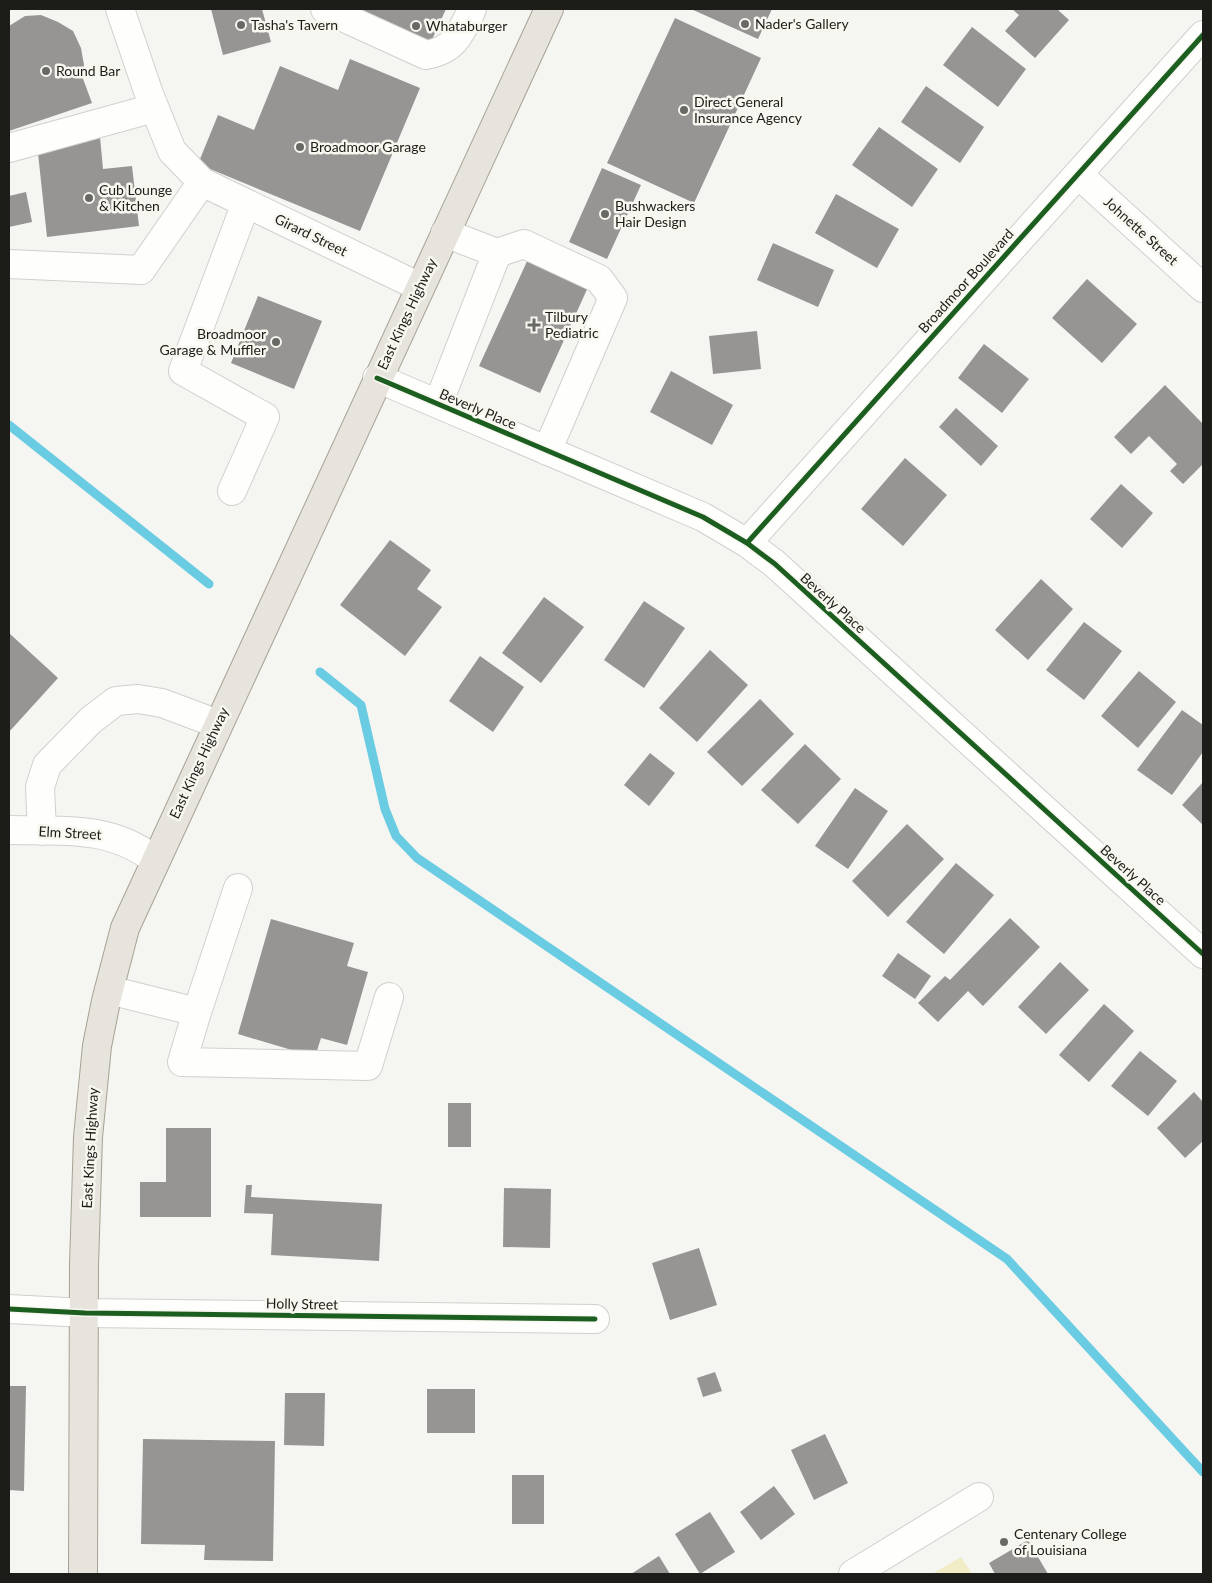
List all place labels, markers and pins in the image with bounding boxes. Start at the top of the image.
place label: Nader's Gallery [755,15,849,32]
place label: Tasha's Tavern [251,16,338,33]
place label: Whataburger [426,17,507,34]
marker: Nader's Gallery [739,18,751,30]
marker: Tasha's Tavern [235,19,247,31]
marker: Whataburger [410,20,422,32]
place label: Round Bar [56,62,120,79]
marker: Round Bar [40,65,52,77]
place label: Direct General Insurance Agency [694,93,803,126]
marker: Direct General Insurance Agency [678,104,690,116]
place label: Broadmoor Garage [310,138,426,155]
marker: Broadmoor Garage [294,141,306,153]
place label: Cub Lounge & Kitchen [99,181,172,214]
marker: Cub Lounge & Kitchen [83,192,95,204]
place label: Bushwackers Hair Design [615,197,695,230]
marker: Bushwackers Hair Design [599,208,611,220]
place label: Tilbury Pediatric [545,308,599,341]
marker: Tilbury Pediatric [527,318,541,332]
place label: Broadmoor Garage & Muffler [159,325,266,358]
marker: Broadmoor Garage & Muffler [270,336,282,348]
place label: Centenary College of Louisiana [1014,1525,1127,1558]
marker: Centenary College of Louisiana [998,1536,1010,1548]

